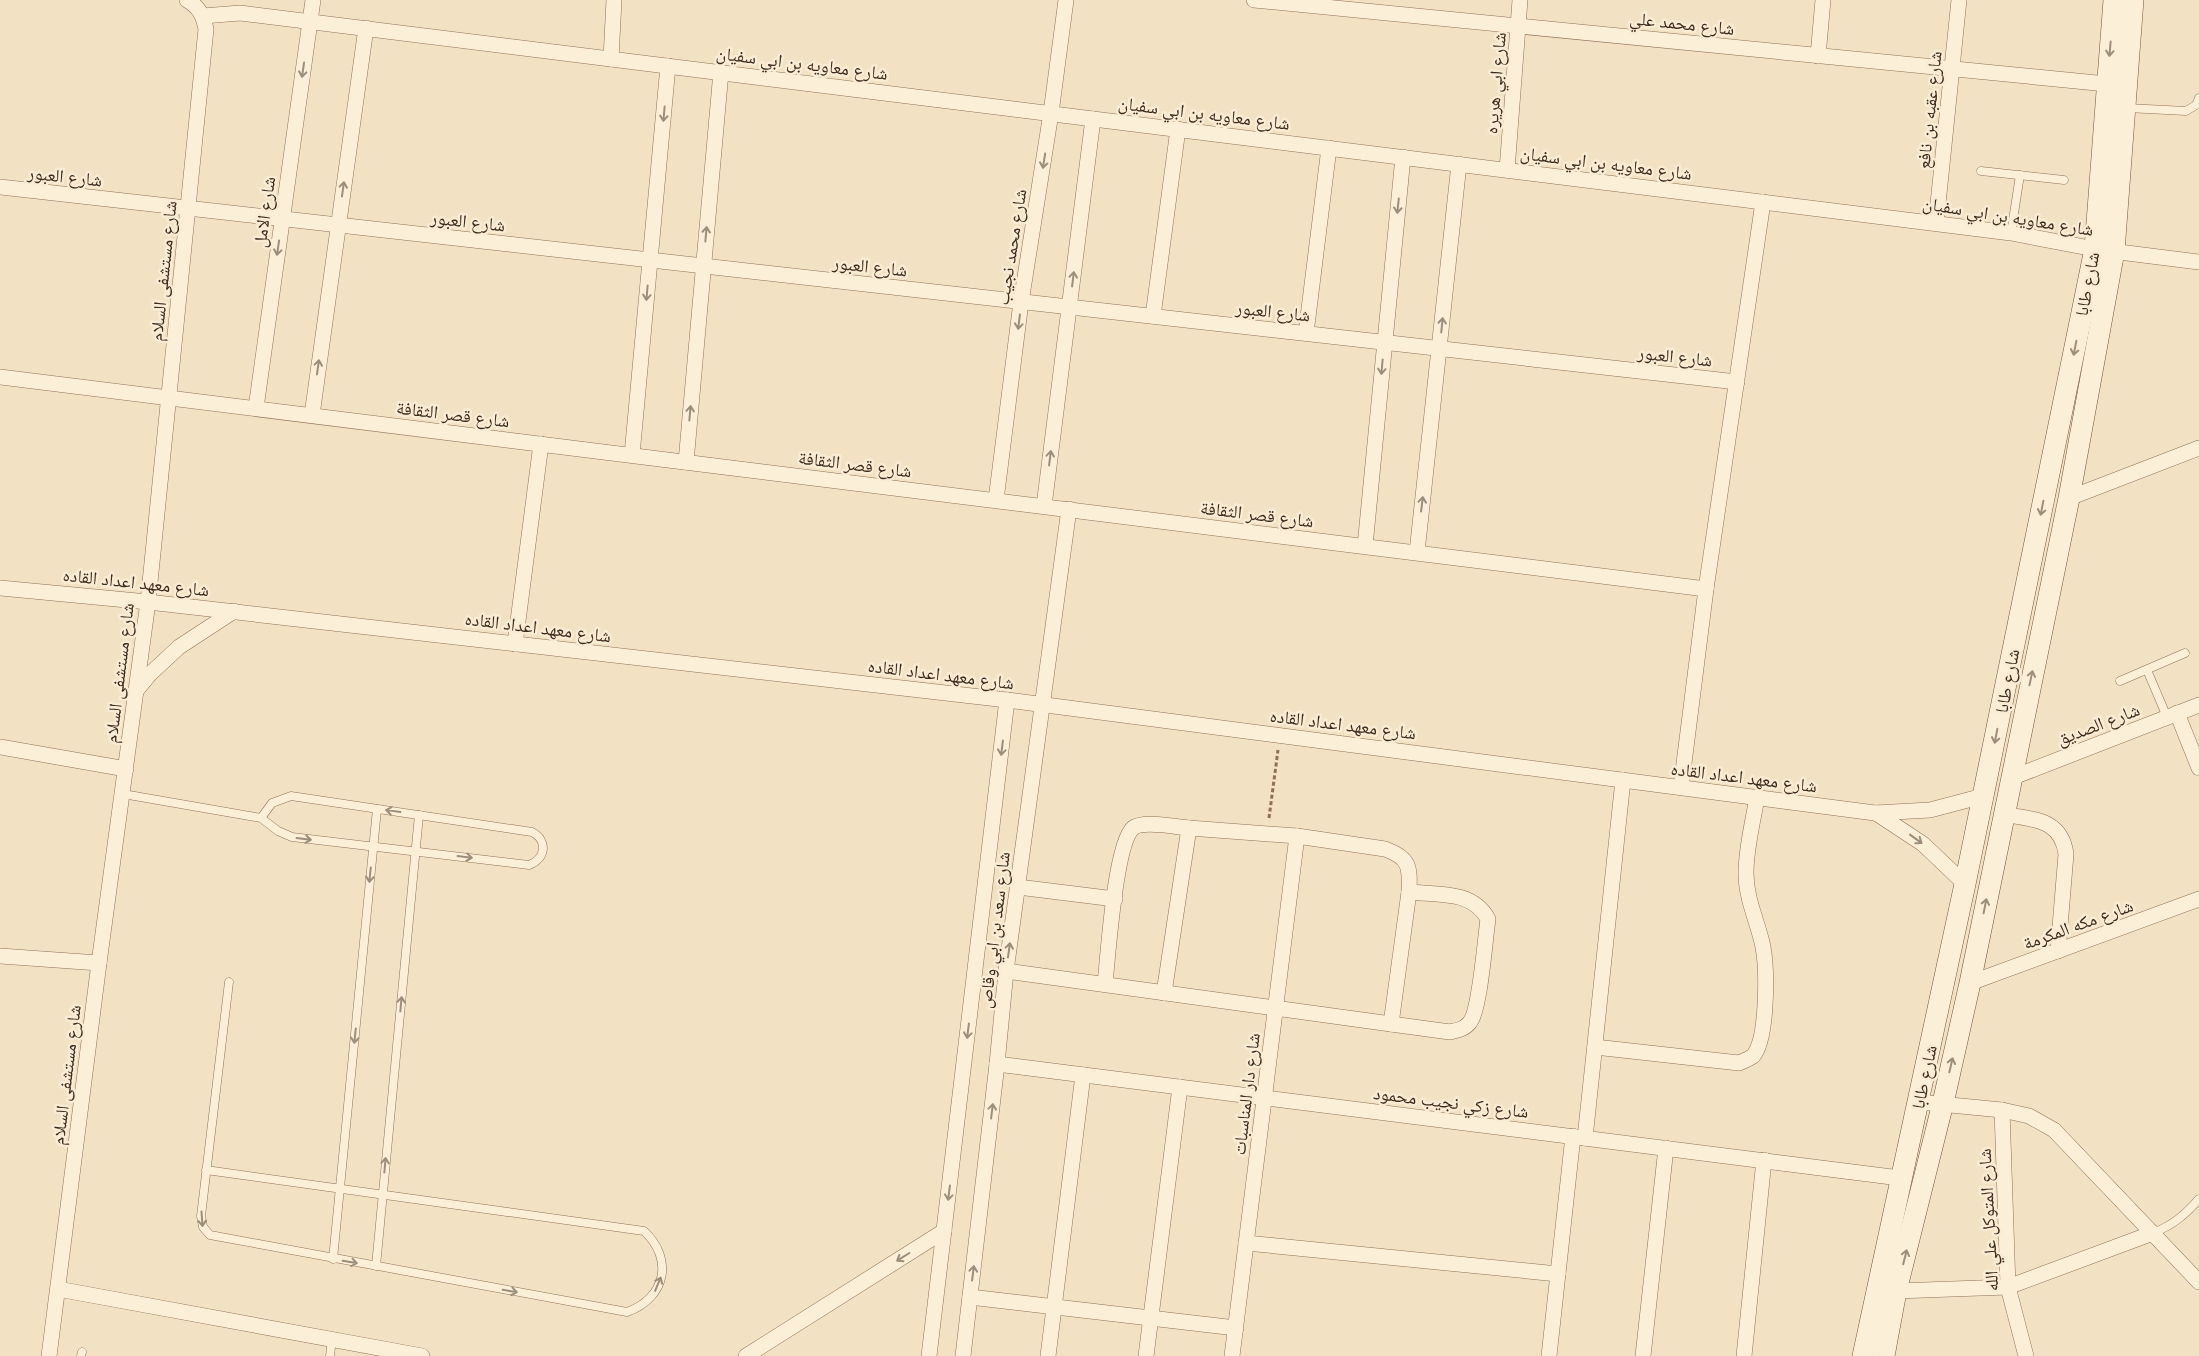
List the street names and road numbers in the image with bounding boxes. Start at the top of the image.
street label: شارع محمد علي [1628,7,1735,43]
street label: شارع ابي هريره [1480,31,1514,135]
street label: شارع معاويه بن ابي سفيان [714,42,889,88]
street label: شارع عقبه بن نافع [1912,50,1948,170]
street label: شارع معاويه بن ابي سفيان [1116,92,1291,138]
street label: شارع معاويه بن ابي سفيان [1518,142,1693,188]
street label: شارع العبور [26,162,103,191]
street label: شارع الامل [249,175,280,249]
street label: شارع محمد نجيب [991,187,1032,307]
street label: شارع معاويه بن ابي سفيان [1920,192,2095,244]
street label: شارع مستشفى السلام [145,200,183,342]
street label: شارع العبور [429,207,506,236]
street label: شارع طابا [2071,250,2104,318]
street label: شارع العبور [831,252,908,281]
street label: شارع العبور [1234,297,1311,326]
street label: شارع العبور [1636,342,1713,371]
street label: شارع قصر الثقافة [395,397,511,432]
street label: شارع قصر الثقافة [797,447,913,482]
street label: شارع قصر الثقافة [1199,497,1315,532]
street label: شارع معهد اعداد القاده [62,564,210,601]
street label: شارع مستشفى السلام [100,602,140,745]
street label: شارع معهد اعداد القاده [464,608,612,647]
street label: شارع طابا [1991,647,2024,715]
street label: شارع معهد اعداد القاده [867,655,1015,694]
street label: شارع الصديق [2054,699,2143,750]
street label: شارع معهد اعداد القاده [1269,705,1417,744]
street label: شارع معهد اعداد القاده [1670,758,1818,797]
street label: شارع سعد بن ابي وقاص [974,851,1019,1010]
street label: شارع مكه المكرمة [2020,894,2136,955]
street label: شارع مستشفى السلام [47,1004,87,1147]
street label: شارع دار المناسبات [1228,1032,1265,1156]
street label: شارع طابا [1907,1043,1942,1111]
street label: شارع زكي نجيب محمود [1372,1082,1530,1126]
street label: شارع المتوكل علي الله [1974,1148,2007,1292]

